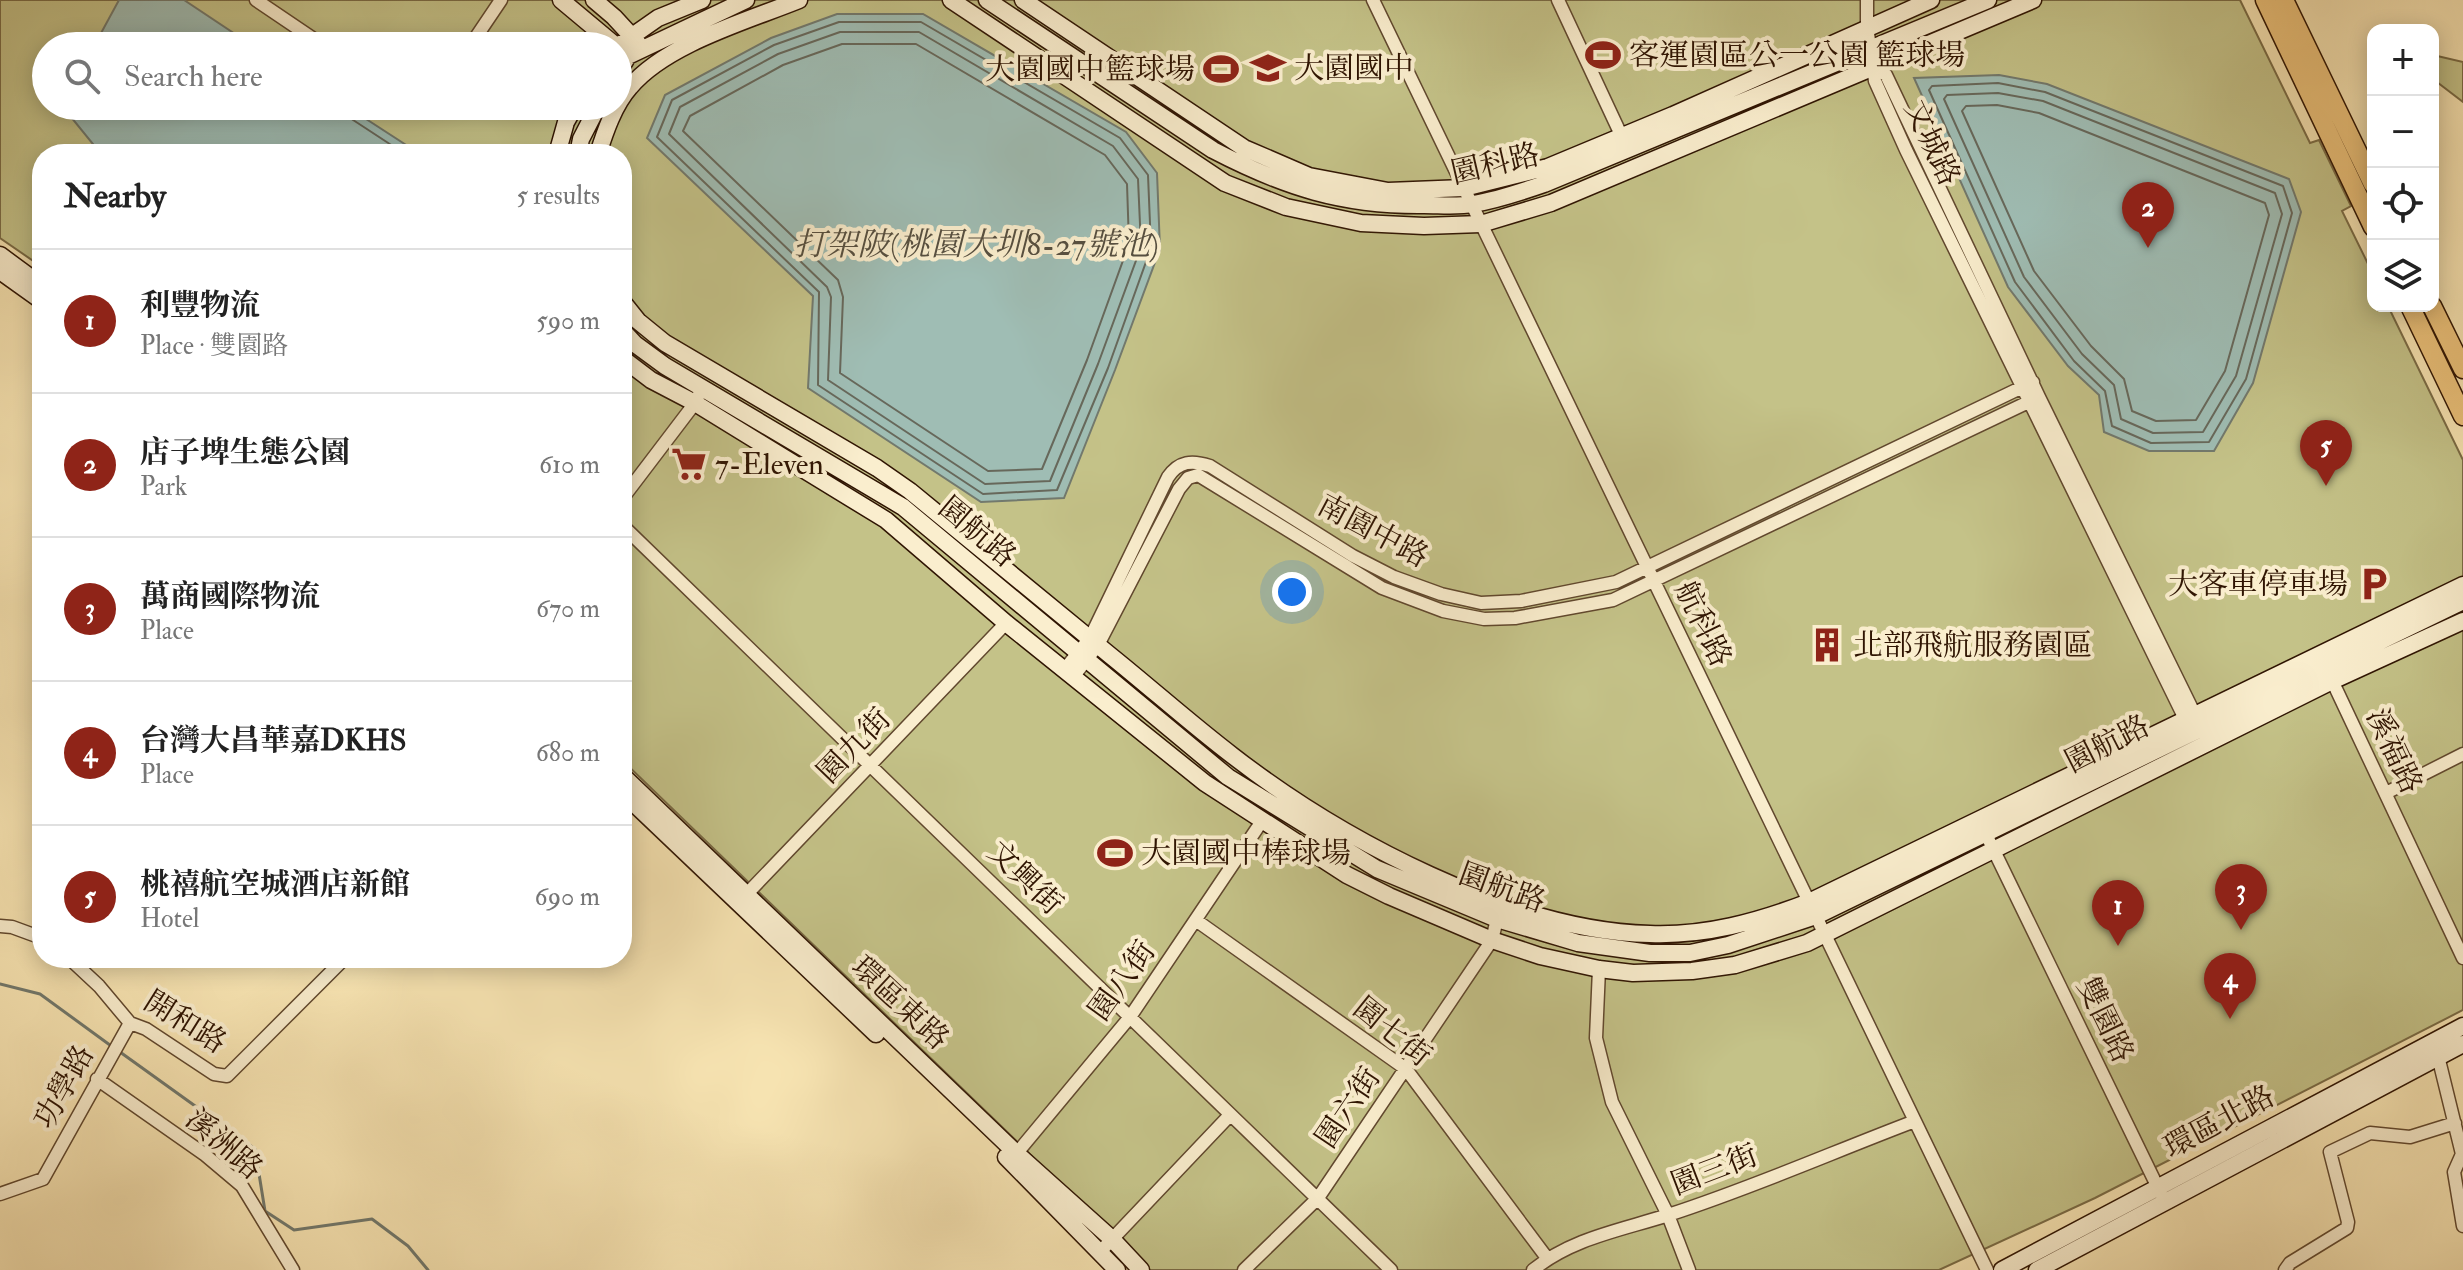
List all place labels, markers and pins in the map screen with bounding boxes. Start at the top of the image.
sports icon: 客運園區公一公園 籃球場 [1584,36,1622,74]
place label: 客運園區公一公園 籃球場 [1629,37,1965,74]
school or university icon: 大園國中 [1249,49,1287,87]
sports icon: 大園國中籃球場 [1202,50,1240,88]
place label: 大園國中 [1294,50,1414,87]
place label: 大園國中籃球場 [985,51,1195,88]
pin: 2 [2122,182,2174,248]
pin: 5 [2300,420,2352,486]
supermarket icon: 7-Eleven [670,445,708,483]
place label: 7-Eleven [715,446,824,483]
parking icon: 大客車停車場 [2355,565,2393,603]
place label: 大客車停車場 [2168,566,2348,603]
building icon: 北部飛航服務園區 [1808,626,1846,664]
place label: 北部飛航服務園區 [1853,627,2093,664]
sports icon: 大園國中棒球場 [1096,834,1134,872]
place label: 大園國中棒球場 [1141,835,1351,872]
pin: 3 [2215,864,2267,930]
pin: 1 [2092,880,2144,946]
pin: 4 [2204,953,2256,1019]

